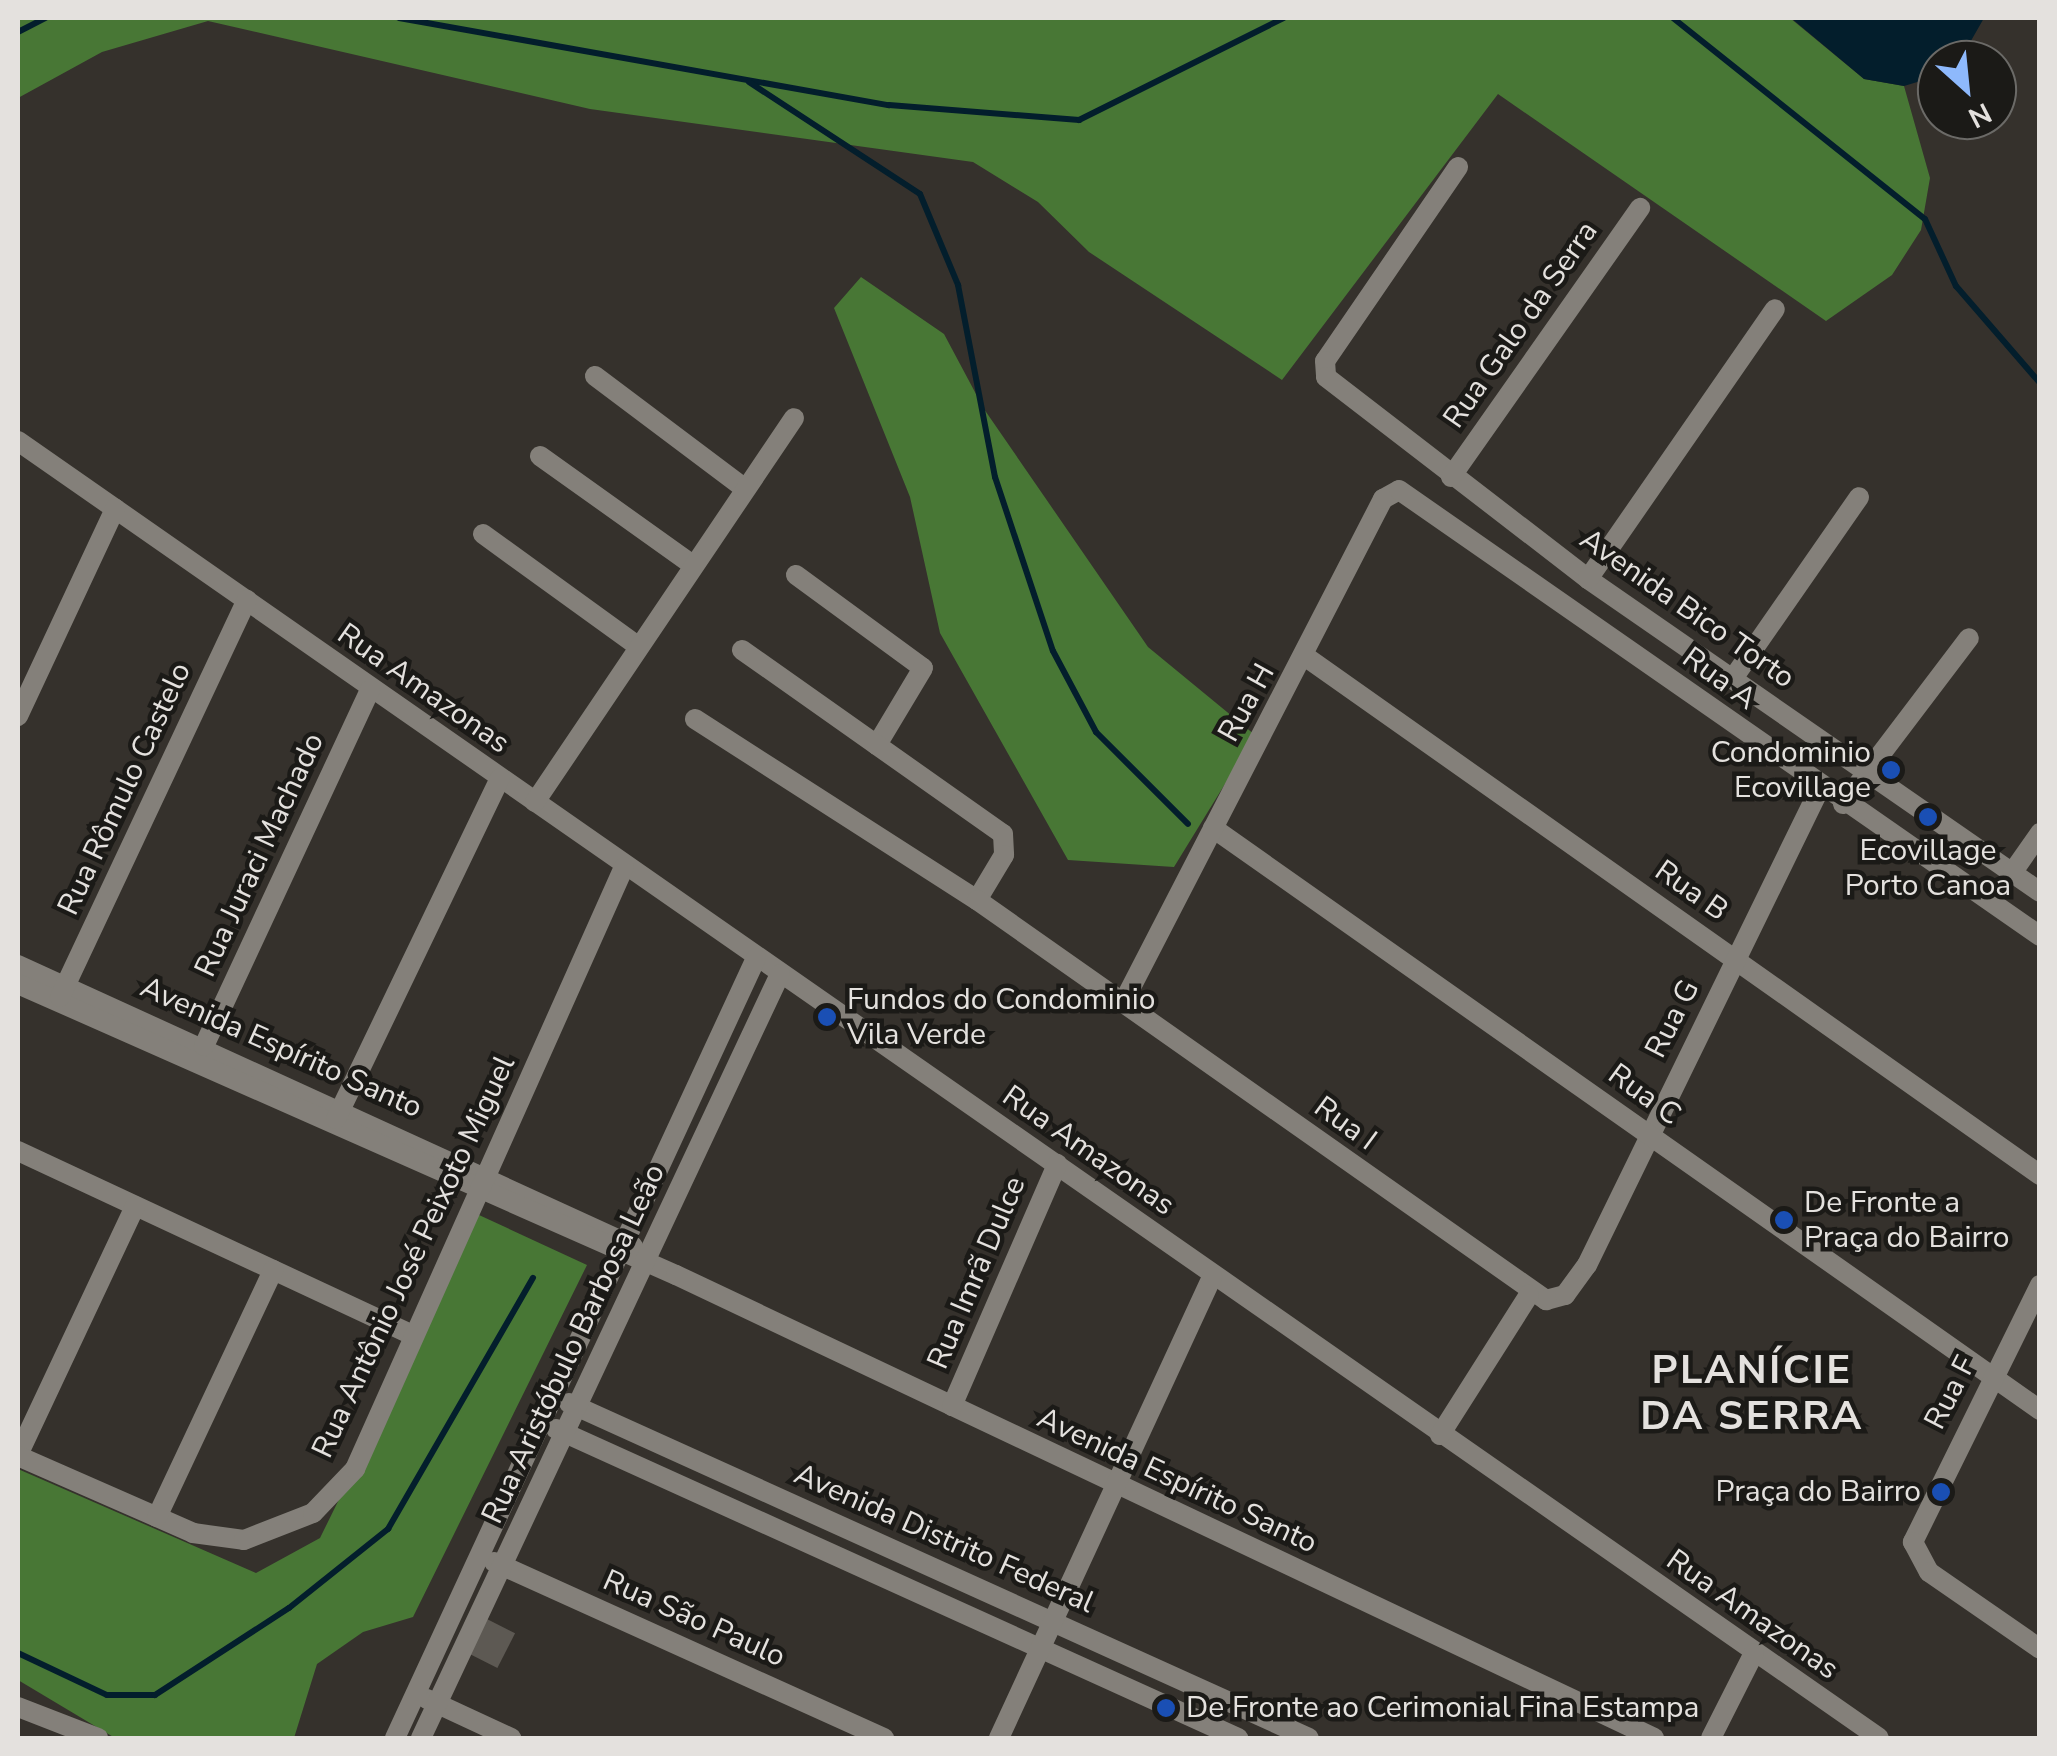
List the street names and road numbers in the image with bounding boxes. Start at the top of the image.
street label: Rua Galo da Serra [1436,215,1606,435]
street label: Avenida Bico Torto [1573,522,1801,696]
street label: Rua Amazonas [330,616,516,762]
street label: Rua A [1675,640,1763,718]
street label: Rua Rômulo Castelo [51,657,199,921]
street label: Rua H [1211,658,1283,748]
street label: Rua Juraci Machado [188,727,332,983]
street label: Rua B [1648,853,1734,929]
street label: Avenida Espírito Santo [135,970,427,1126]
street label: Rua G [1638,974,1708,1064]
street label: Rua Antônio José Peixoto Miguel [305,1050,523,1464]
street label: Rua C [1601,1057,1687,1133]
street label: Rua Amazonas [995,1078,1181,1224]
street label: Rua I [1307,1089,1383,1159]
street label: Rua Aristóbulo Barbosa Leão [475,1158,673,1530]
street label: Rua Imrã Dulce [920,1171,1034,1375]
street label: Rua F [1917,1351,1985,1435]
street label: Avenida Espírito Santo [1031,1400,1323,1562]
street label: Avenida Distrito Federal [788,1457,1100,1621]
street label: Rua Amazonas [1659,1542,1845,1688]
street label: Rua São Paulo [597,1563,791,1675]

